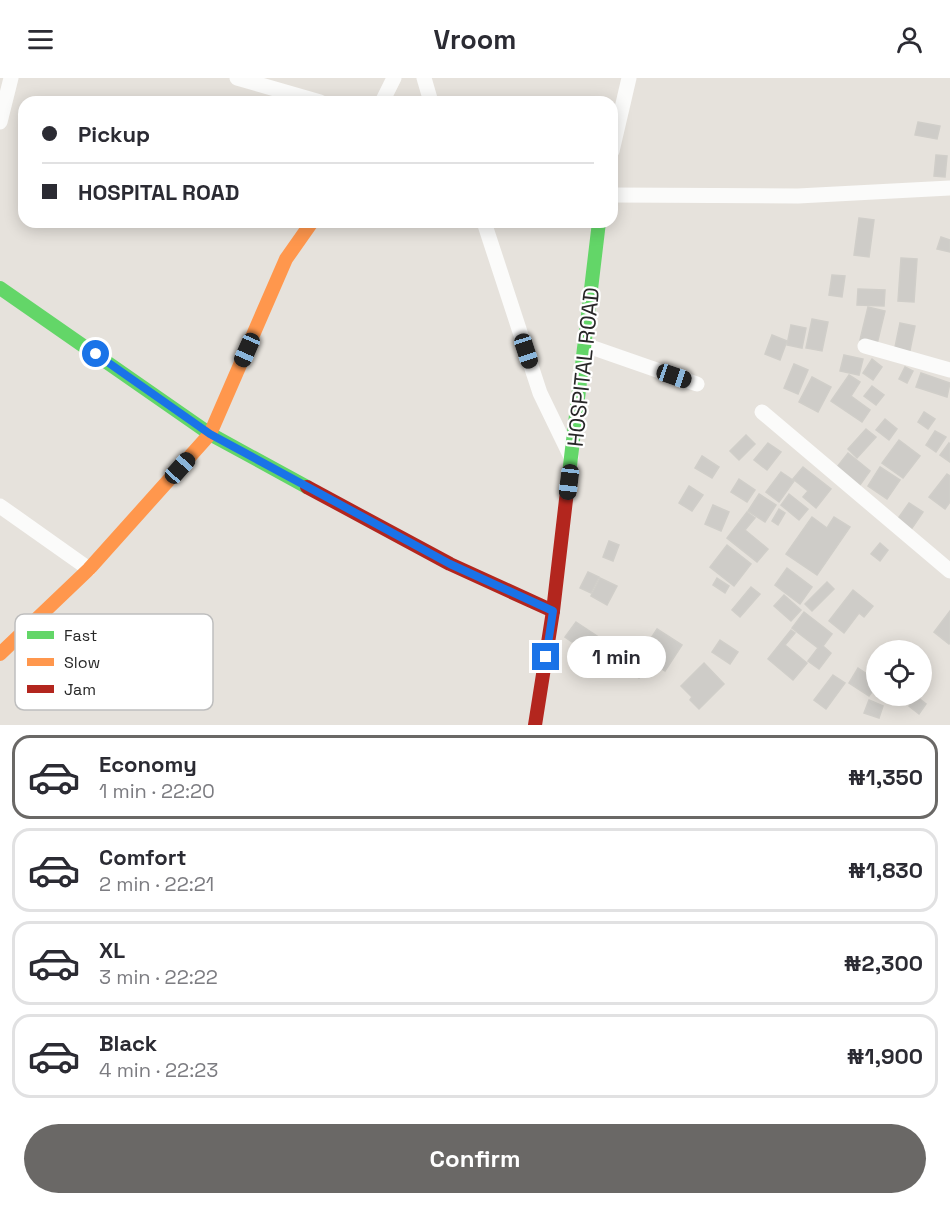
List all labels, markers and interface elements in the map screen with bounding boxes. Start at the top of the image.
text: Vroom [434,22,516,57]
icon: menu [24,23,57,56]
icon: person [893,23,926,56]
text: Pickup [78,120,150,148]
text: HOSPITAL ROAD [78,178,239,206]
street label: HOSPITAL ROAD [561,286,605,448]
car [231,330,263,370]
car [512,331,540,371]
route start [82,340,109,367]
car [654,362,694,390]
car [161,449,199,487]
car [558,463,580,501]
legend [15,614,213,710]
text: Fast [64,625,97,646]
callout: 1 min [567,636,666,678]
map controls [866,640,932,706]
button: locate [866,640,932,706]
route end [532,643,559,670]
text: 1 min [592,644,641,670]
text: Slow [64,652,100,673]
text: Jam [64,679,96,700]
icon: car [27,750,81,804]
text: Economy [99,750,197,778]
text: ₦1,350 [848,763,923,791]
text: 1 min · 22:20 [99,778,215,804]
icon: car [27,843,81,897]
text: Comfort [99,843,187,871]
text: ₦1,830 [848,856,923,884]
text: 2 min · 22:21 [99,871,214,897]
icon: car [27,936,81,990]
text: XL [99,936,125,964]
text: ₦2,300 [844,949,923,977]
text: 3 min · 22:22 [99,964,218,990]
icon: car [27,1029,81,1083]
text: Black [99,1029,157,1057]
text: ₦1,900 [847,1042,923,1070]
text: 4 min · 22:23 [99,1057,218,1083]
button: Confirm [24,1124,926,1193]

